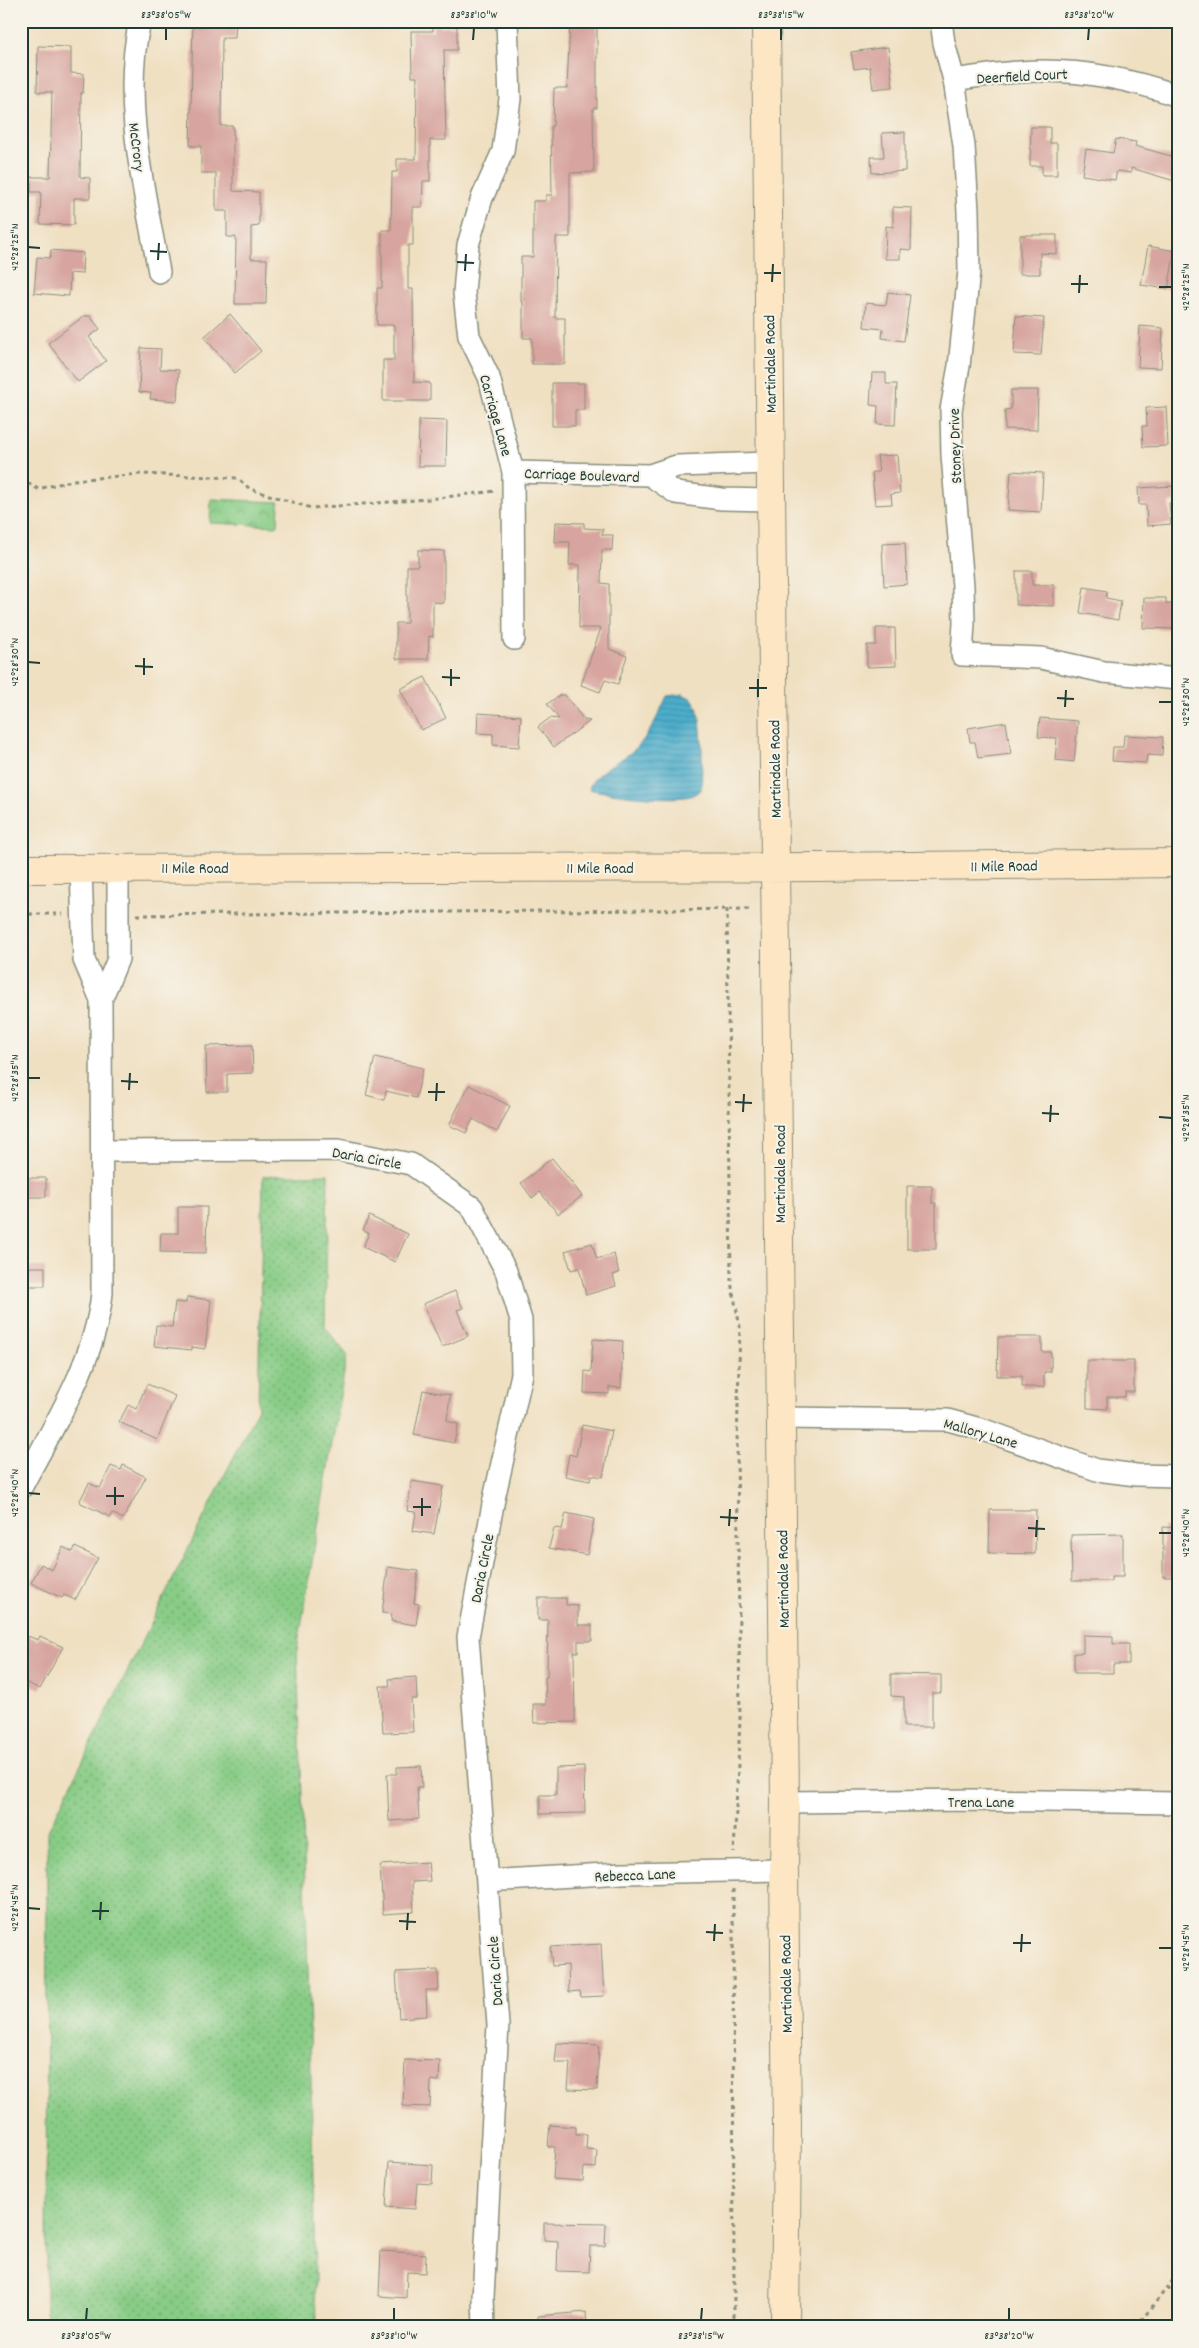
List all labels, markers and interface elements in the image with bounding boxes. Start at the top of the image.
text: 83°38'05"W [141,7,191,24]
text: 83°38'10"W [451,7,498,24]
text: 83°38'15"W [758,7,804,24]
text: 83°38'20"W [1064,7,1114,24]
street label: Deerfield Court [976,64,1068,91]
street label: McCrory [121,121,150,174]
text: 42°28'25"N [7,223,24,271]
text: 42°28'25"N [1178,263,1195,311]
street label: Martindale Road [759,315,784,413]
street label: Carriage Lane [472,372,517,459]
street label: Stoney Drive [944,408,969,484]
street label: Carriage Boulevard [524,463,640,490]
text: 42°28'30"N [7,638,24,686]
text: 42°28'30"N [1178,678,1195,726]
street label: Martindale Road [764,720,789,818]
street label: 11 Mile Road [970,855,1038,880]
street label: 11 Mile Road [161,858,229,881]
street label: 11 Mile Road [566,858,634,881]
text: 42°28'35"N [7,1054,24,1102]
text: 42°28'35"N [1178,1094,1195,1142]
street label: Martindale Road [770,1125,793,1223]
street label: Daria Circle [330,1142,403,1177]
street label: Mallory Lane [941,1413,1020,1456]
text: 42°28'40"N [7,1469,24,1517]
text: 42°28'40"N [1178,1509,1195,1557]
street label: Martindale Road [772,1530,797,1628]
street label: Daria Circle [466,1532,501,1605]
street label: Trena Lane [948,1792,1014,1815]
street label: Rebecca Lane [594,1864,676,1889]
text: 42°28'45"N [7,1884,24,1932]
text: 42°28'45"N [1178,1924,1195,1972]
street label: Daria Circle [483,1935,510,2006]
street label: Martindale Road [775,1935,800,2033]
text: 83°38'05"W [61,2328,111,2345]
text: 83°38'10"W [371,2328,418,2345]
text: 83°38'15"W [678,2328,724,2345]
text: 83°38'20"W [984,2328,1034,2345]

